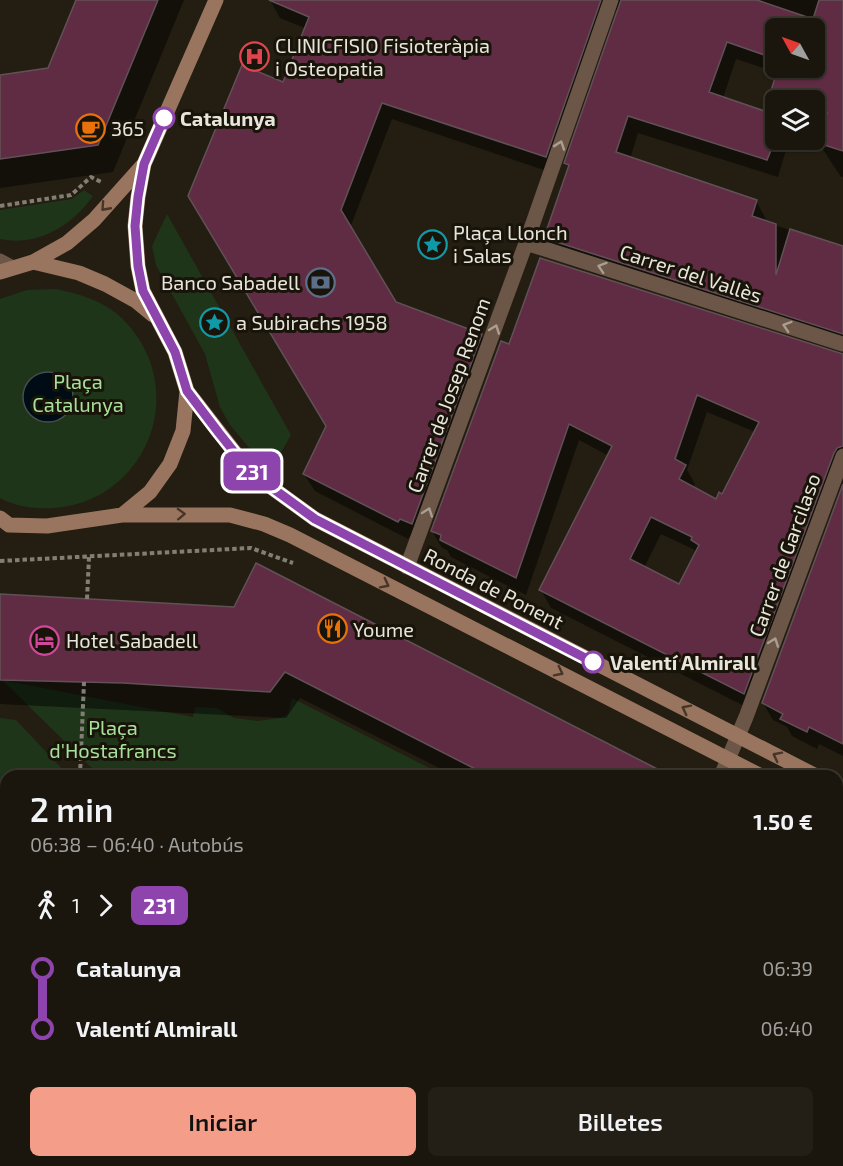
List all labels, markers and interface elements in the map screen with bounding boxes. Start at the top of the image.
north arrow [765,18,825,78]
map controls [765,18,825,150]
place label: CLINICFISIO Fisioteràpia i Osteopatia [275,33,490,80]
hospital icon: CLINICFISIO Fisioteràpia i Osteopatia [238,40,270,72]
button: layers [765,90,825,150]
place label: Catalunya [180,106,276,131]
marker: Catalunya [153,107,175,129]
cafe icon: 365 [74,112,106,144]
place label: 365 [111,116,144,140]
one-way arrow [552,140,565,151]
one-way arrow [101,200,112,211]
place label: Plaça Llonch i Salas [453,220,568,267]
place icon: Plaça Llonch i Salas [416,228,448,260]
street label: Carrer del Vallès [617,239,765,307]
one-way arrow [597,262,608,274]
bank icon: Banco Sabadell [305,266,337,298]
place label: Banco Sabadell [161,270,300,294]
street label: Carrer de Josep Renom [402,294,494,496]
place icon: a Subirachs 1958 [199,306,231,338]
place label: a Subirachs 1958 [236,310,388,334]
one-way arrow [782,321,793,334]
one-way arrow [487,324,500,335]
park label: Plaça Catalunya [32,369,124,416]
line badge: 231 [218,452,286,490]
text: 231 [235,459,269,484]
street label: Carrer de Garcilaso [743,470,825,640]
one-way arrow [421,507,434,518]
one-way arrow [176,508,185,521]
street label: Ronda de Ponent [420,542,568,634]
one-way arrow [378,577,389,588]
restaurant icon: Youme [316,613,348,645]
place label: Youme [353,617,414,641]
hotel icon: Hotel Sabadell [29,624,61,656]
place label: Hotel Sabadell [66,628,198,652]
one-way arrow [767,637,779,648]
place label: Valentí Almirall [610,650,757,674]
marker: Valentí Almirall [582,651,604,673]
one-way arrow [552,665,563,677]
one-way arrow [681,705,692,717]
park label: Plaça d'Hostafrancs [49,715,177,762]
one-way arrow [773,752,783,763]
text: 2 min [30,789,113,829]
text: 1.50 € [753,808,813,834]
text: 06:38 – 06:40 · Autobús [30,832,244,856]
icon: walk [30,889,63,922]
icon: forward [89,889,122,922]
text: 1 [72,893,80,917]
text: 231 [143,893,176,918]
text: Catalunya [76,955,181,981]
text: 06:39 [762,956,813,980]
text: Valentí Almirall [76,1015,238,1041]
text: 06:40 [760,1016,813,1040]
button: Iniciar [30,1087,416,1156]
button: Billetes [428,1087,813,1156]

